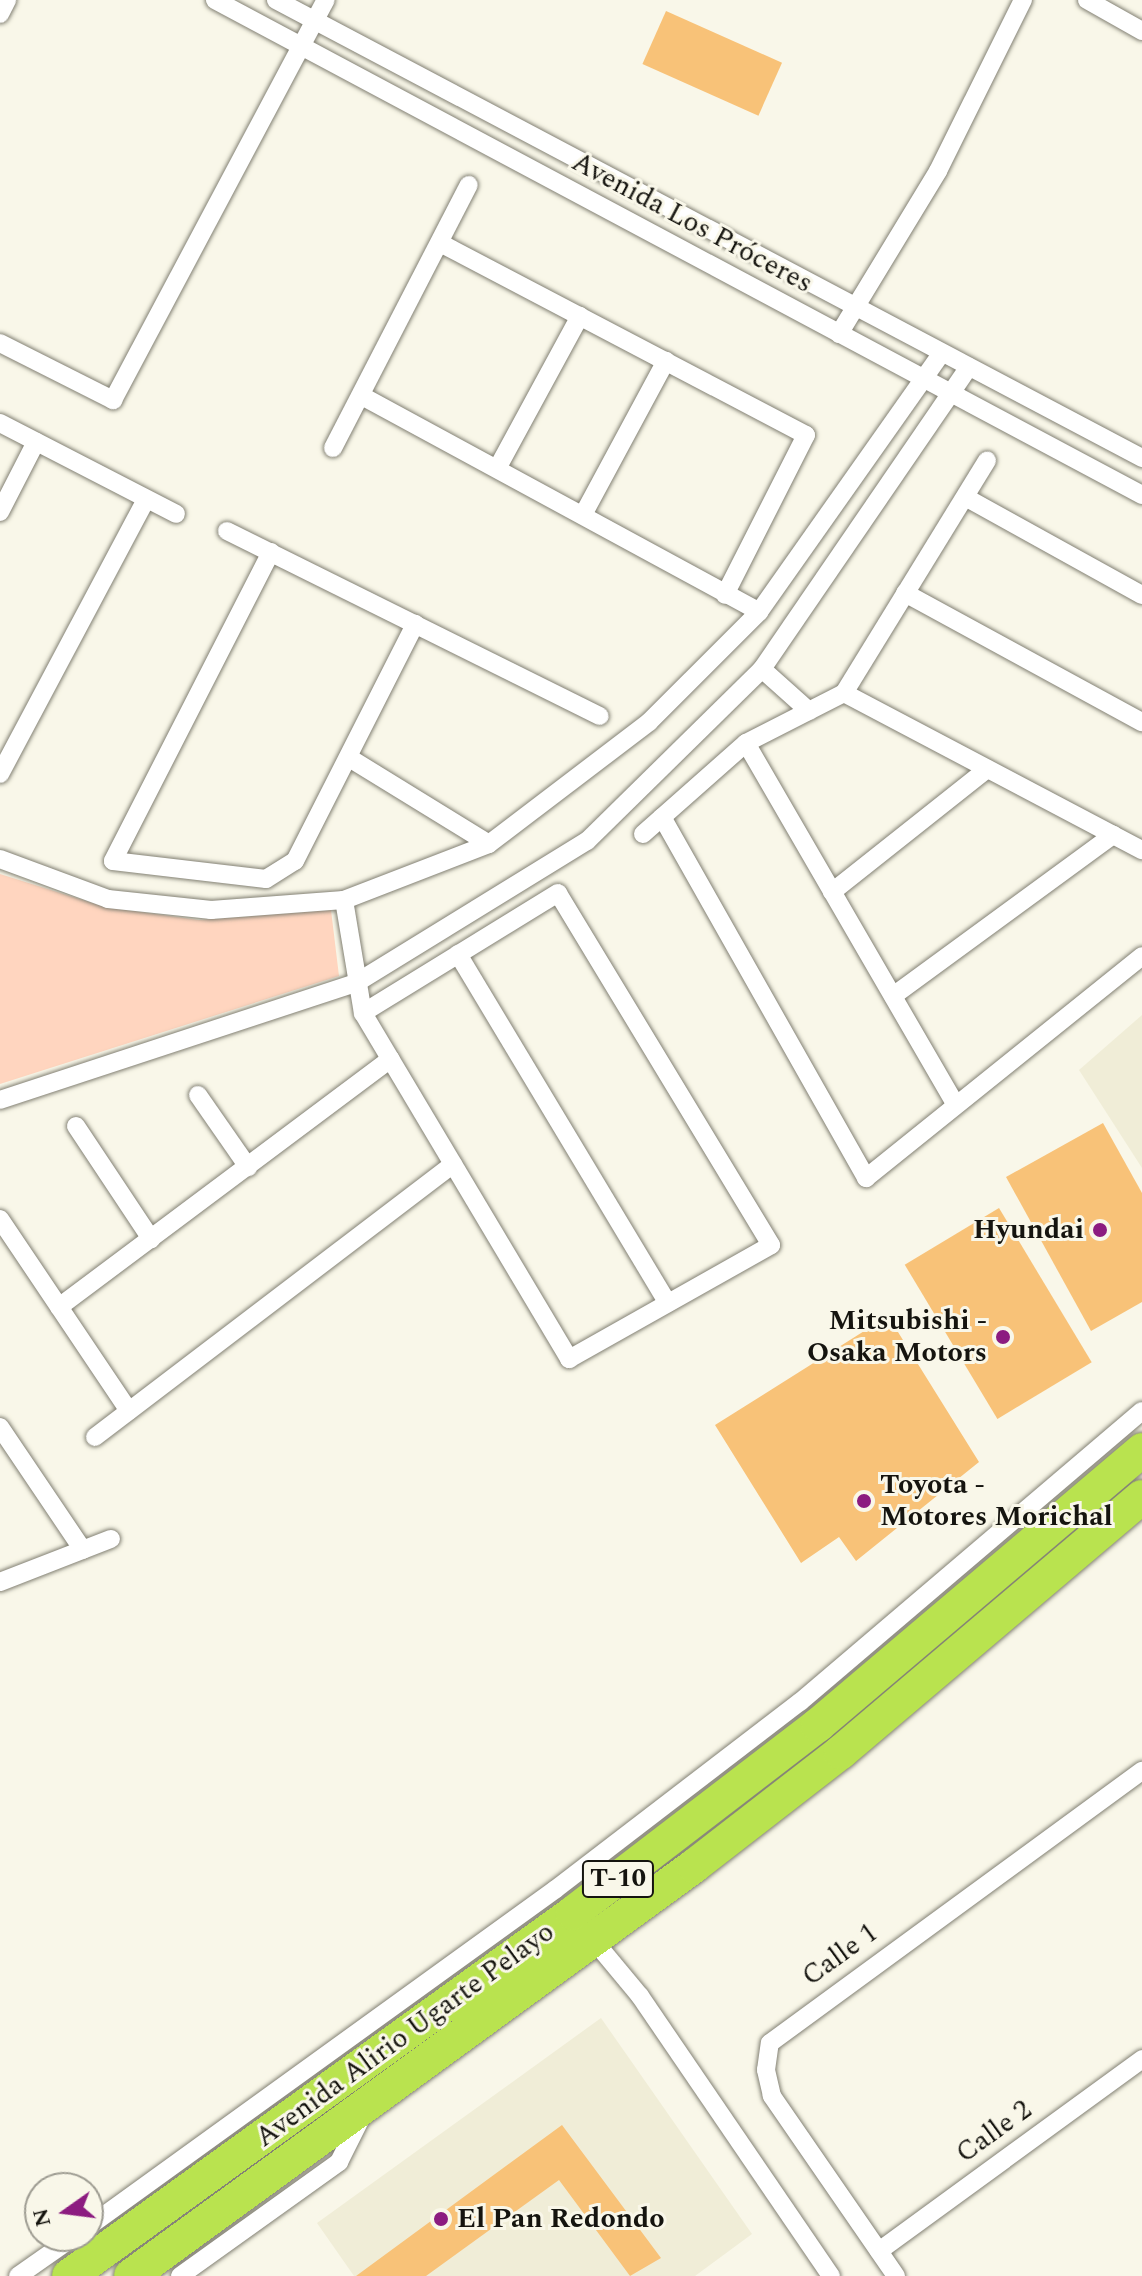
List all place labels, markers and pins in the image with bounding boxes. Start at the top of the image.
place label: Hyundai [973,1213,1084,1247]
marker: Hyundai [1091,1221,1109,1239]
place label: Mitsubishi - Osaka Motors [807,1304,987,1370]
marker: Mitsubishi - Osaka Motors [994,1328,1012,1346]
place label: Toyota - Motores Morichal [880,1468,1113,1534]
marker: Toyota - Motores Morichal [855,1492,873,1510]
place label: El Pan Redondo [457,2202,665,2236]
marker: El Pan Redondo [432,2210,450,2228]

